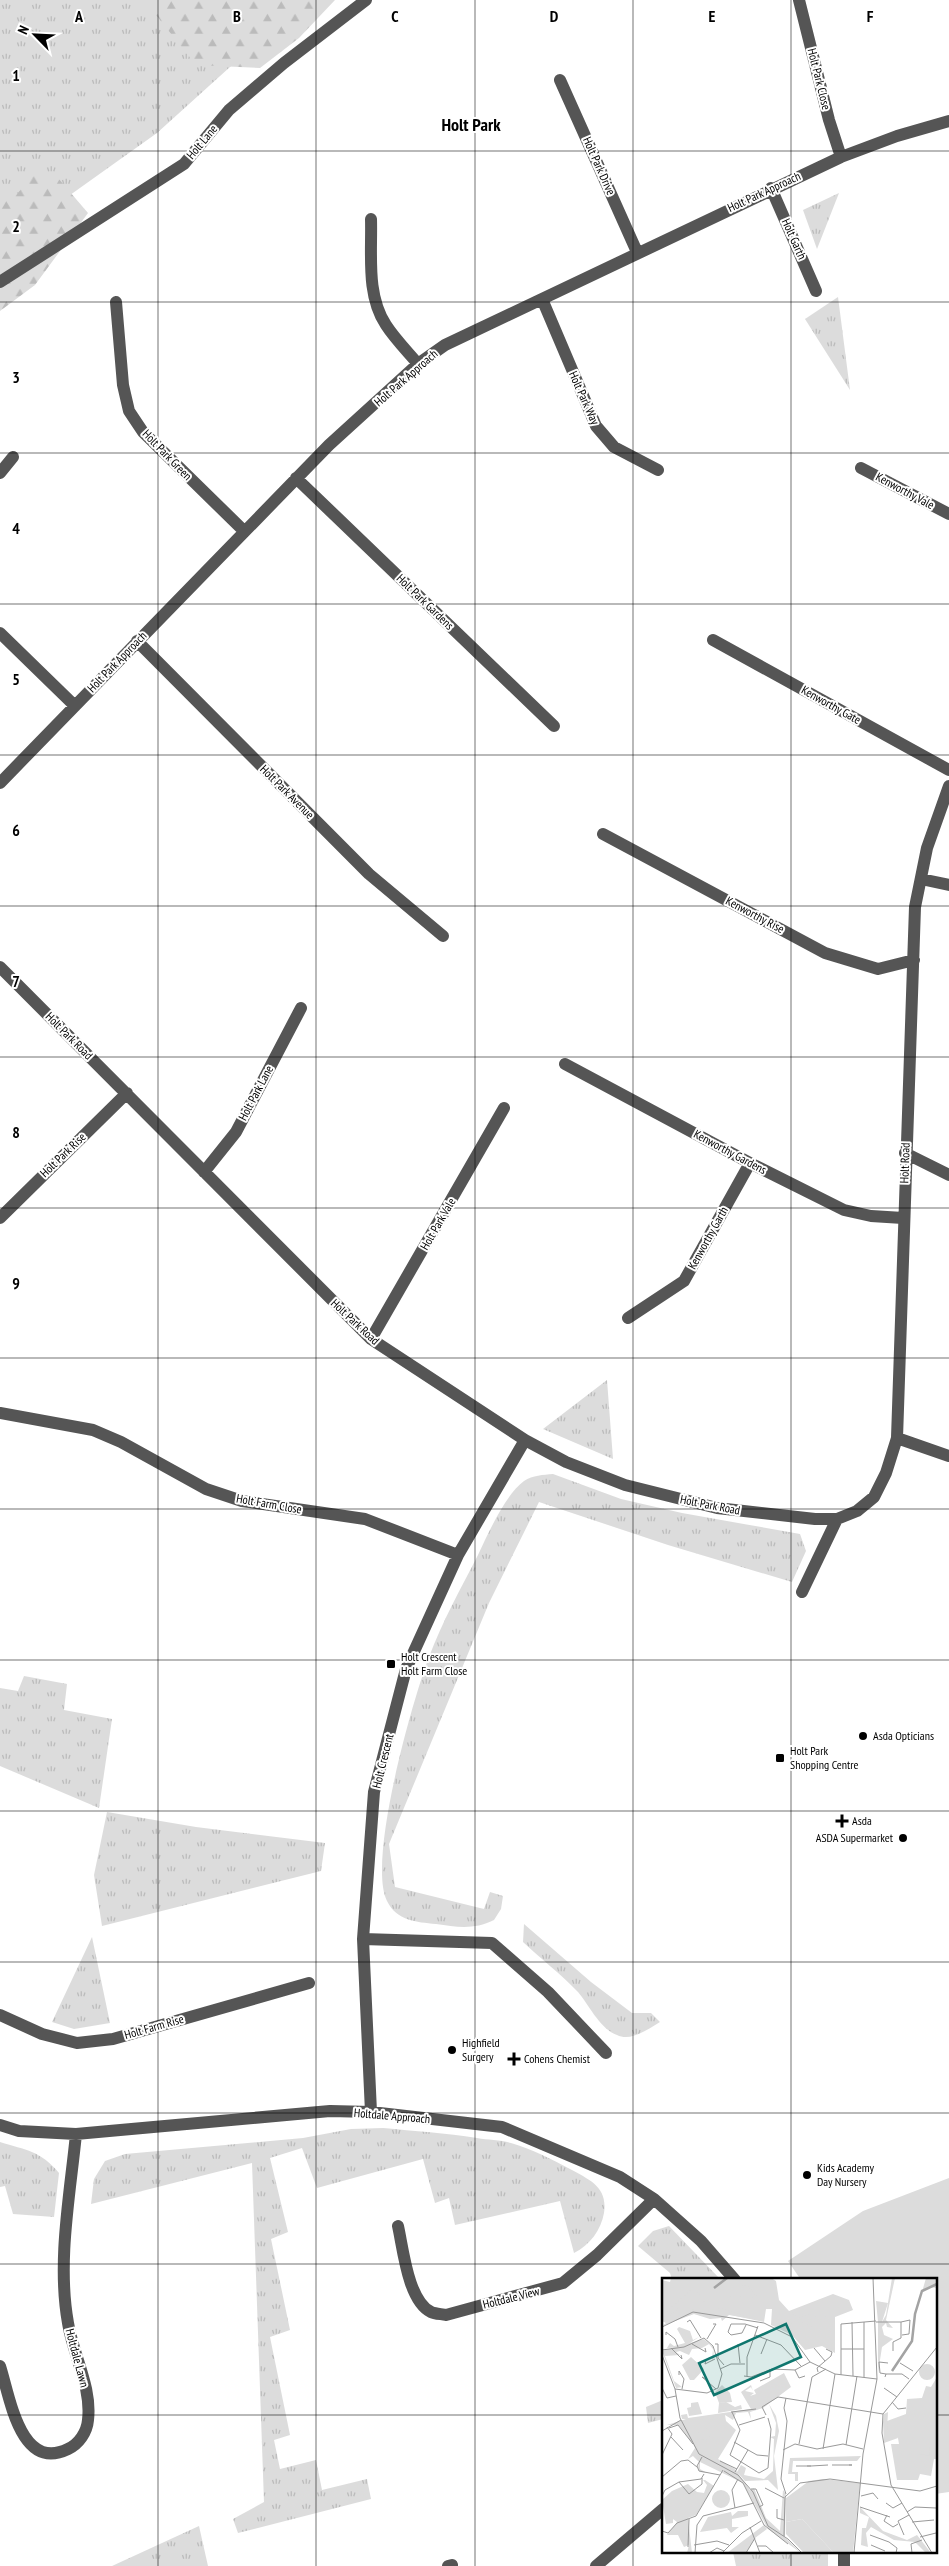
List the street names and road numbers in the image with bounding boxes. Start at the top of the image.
street label: Holt Park Close [805,47,834,111]
street label: Holt Lane [183,121,220,162]
street label: Holt Park Drive [580,134,619,197]
street label: Holt Park Approach [725,168,803,215]
street label: Holt Garth [779,216,810,262]
street label: Holt Park Approach [371,346,440,409]
street label: Holt Park Way [566,369,603,427]
street label: Holt Park Green [140,426,195,483]
street label: Kenworthy Vale [873,469,937,512]
street label: Holt Park Gardens [394,571,457,633]
street label: Holt Park Approach [84,628,149,695]
street label: Kenworthy Gate [799,682,864,727]
street label: Holt Park Avenue [257,761,318,822]
street label: Kenworthy Rise [723,893,787,936]
street label: Holt Park Road [43,1009,96,1062]
street label: Holt Park Lane [235,1063,276,1123]
street label: Kenworthy Gardens [691,1126,769,1177]
street label: Holt Park Rise [37,1129,89,1180]
street label: Holt Road [896,1142,913,1184]
street label: Holt Park Vale [417,1195,458,1252]
street label: Kenworthy Garth [684,1204,731,1272]
street label: Holt Park Road [328,1295,383,1348]
street label: Holt Farm Close [235,1490,303,1517]
street label: Holt Park Road [679,1491,741,1518]
street label: Holt Crescent [369,1731,397,1790]
street label: Holt Farm Rise [122,2011,185,2042]
street label: Holtdale Approach [353,2105,431,2126]
street label: Holtdale View [481,2283,542,2312]
street label: Holtdale Lawn [62,2327,92,2389]

